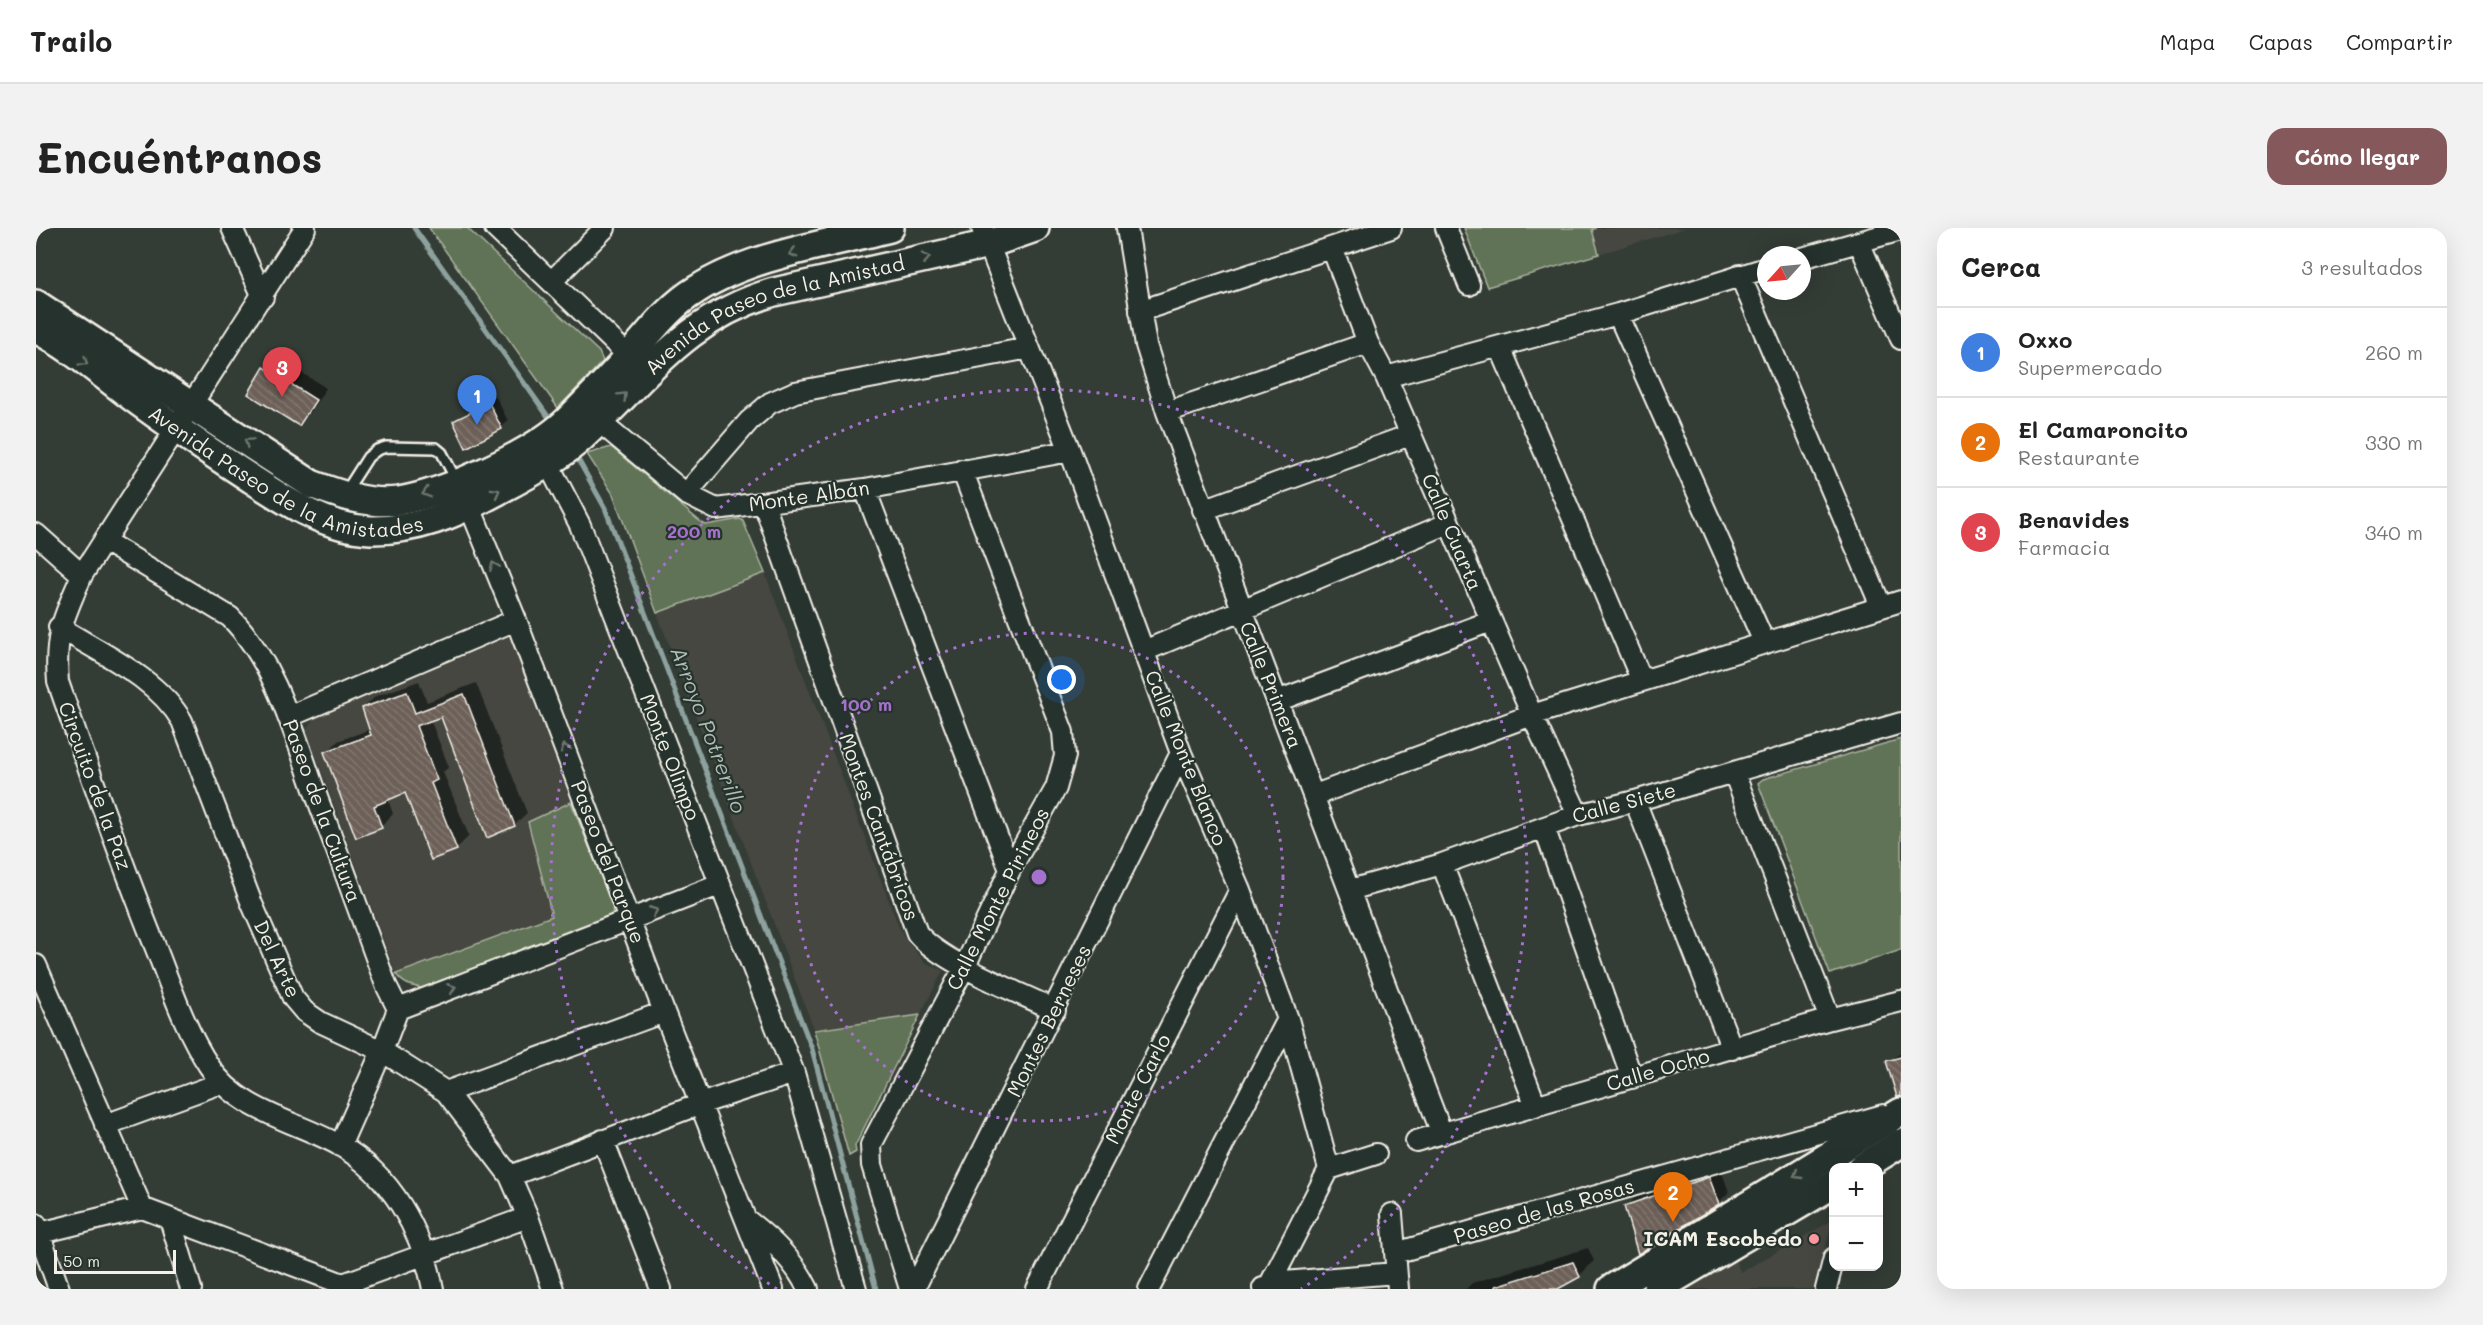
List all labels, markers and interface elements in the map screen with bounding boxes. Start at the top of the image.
text: Trailo [30,23,112,59]
text: Mapa [2160,28,2216,55]
text: Capas [2249,28,2313,55]
text: Compartir [2346,28,2453,55]
button: Cómo llegar [2267,128,2447,185]
text: Encuéntranos [36,129,322,184]
one-way arrow [788,246,798,259]
north arrow [1757,246,1811,300]
street label: Avenida Paseo de la Amistad [639,249,907,380]
text: Cerca [1961,250,2041,284]
one-way arrow [921,252,931,265]
text: 3 resultados [2301,254,2423,280]
text: Oxxo [2018,325,2072,354]
text: 1 [1976,339,1985,365]
text: 260 m [2365,339,2423,365]
pin: 3 [262,348,302,397]
text: Supermercado [2018,354,2162,380]
one-way arrow [78,355,89,366]
pin: 1 [458,376,496,425]
one-way arrow [616,392,627,403]
street label: Avenida Paseo de la Amistades [144,399,426,542]
text: El Camaroncito [2018,415,2188,444]
text: 2 [1975,429,1986,455]
text: 330 m [2365,429,2423,455]
one-way arrow [244,437,254,449]
text: Restaurante [2018,444,2140,470]
street label: Calle Cuarta [1417,469,1489,594]
street label: Monte Albán [747,474,871,516]
one-way arrow [421,486,432,498]
one-way arrow [490,488,500,499]
text: Benavides [2018,505,2130,534]
text: 200 m [667,519,721,543]
text: 3 [1975,519,1987,545]
text: 340 m [2365,519,2423,545]
text: Farmacia [2018,534,2110,560]
one-way arrow [489,561,501,572]
street label: Calle Primera [1235,617,1309,752]
water label: Arroyo Potrerillo [665,642,754,817]
your location [1047,665,1076,694]
street label: Calle Monte Blanco [1140,666,1234,849]
street label: Monte Olimpo [635,690,707,824]
text: 100 m [840,692,892,716]
street label: Circuito de la Paz [53,698,139,873]
street label: Paseo de la Cultura [278,716,368,906]
street label: Montes Cantábricos [834,729,926,924]
one-way arrow [560,743,572,754]
street label: Calle Siete [1569,776,1679,828]
street label: Paseo del Parque [566,777,652,947]
street label: Calle Monte Pirineos [940,803,1054,994]
centre of rings [1029,867,1049,887]
one-way arrow [648,906,659,918]
street label: Del Arte [249,916,307,1002]
street label: Montes Berneses [1000,940,1096,1101]
one-way arrow [446,983,457,995]
street label: Monte Carlo [1098,1029,1176,1148]
street label: Calle Ocho [1603,1042,1713,1096]
map controls [1829,1163,1883,1271]
button: + [1829,1163,1883,1217]
one-way arrow [1793,1168,1803,1180]
street label: Paseo de las Rosas [1450,1172,1637,1248]
pin: 2 [1654,1172,1692,1222]
button: − [1829,1217,1883,1271]
place label: ICAM Escobedo [1643,1225,1802,1251]
marker: ICAM Escobedo [1807,1232,1821,1246]
scale bar [54,1247,176,1274]
text: 50 m [63,1250,100,1271]

